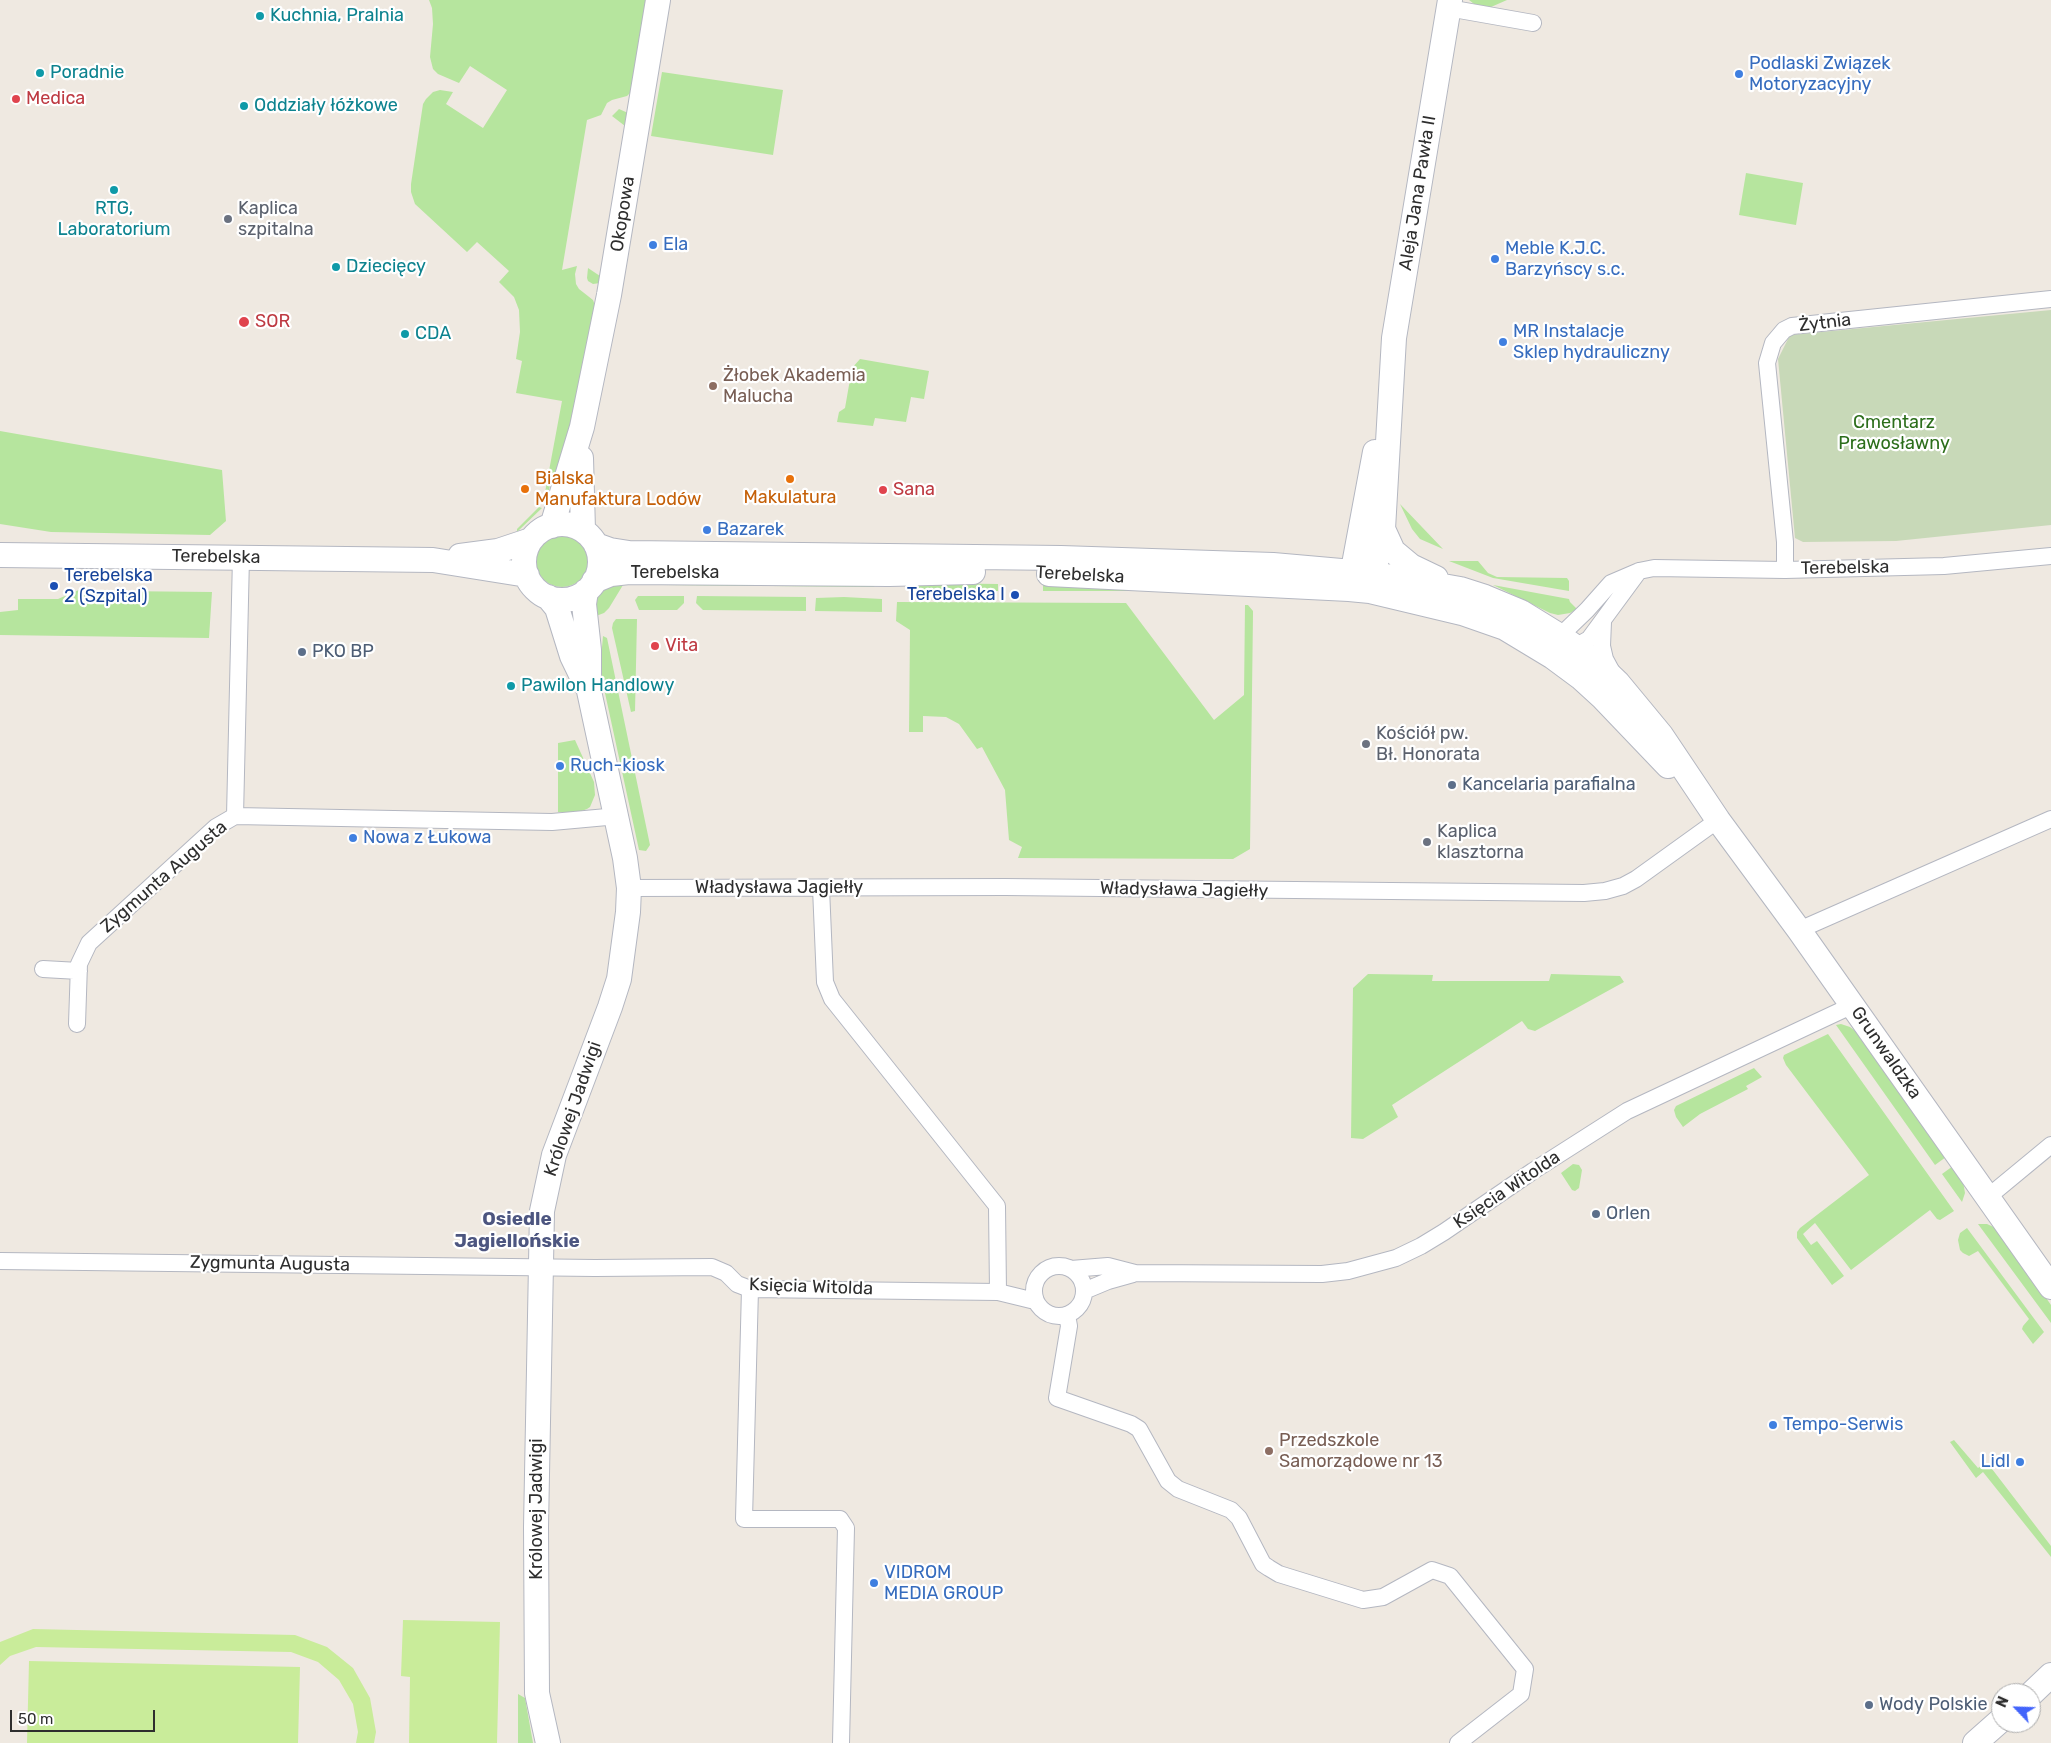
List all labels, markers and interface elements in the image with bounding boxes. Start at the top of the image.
place label: Kuchnia, Pralnia [270,5,404,27]
marker: Kuchnia, Pralnia [254,10,266,22]
place label: Podlaski Związek Motoryzacyjny [1749,53,1891,96]
place label: Poradnie [50,62,124,84]
marker: Poradnie [34,67,46,79]
marker: Podlaski Związek Motoryzacyjny [1733,68,1745,80]
place label: Medica [26,88,85,110]
marker: Medica [10,93,22,105]
place label: Oddziały łóżkowe [254,95,398,117]
marker: Oddziały łóżkowe [238,100,250,112]
street label: Aleja Jana Pawła II [1395,114,1441,272]
street label: Okopowa [606,175,640,253]
marker: RTG, Laboratorium [108,184,120,196]
place label: RTG, Laboratorium [57,198,171,240]
place label: Kaplica szpitalna [238,198,314,240]
marker: Kaplica szpitalna [222,213,234,225]
place label: Ela [663,234,688,256]
place label: Meble K.J.C. Barzyńscy s.c. [1505,238,1625,280]
marker: Ela [647,239,659,251]
marker: Meble K.J.C. Barzyńscy s.c. [1489,253,1501,265]
place label: Dziecięcy [346,256,426,278]
marker: Dziecięcy [330,261,342,273]
street label: Żytnia [1798,309,1852,337]
place label: SOR [255,311,290,333]
marker: SOR [237,315,251,329]
place label: MR Instalacje Sklep hydrauliczny [1513,321,1670,364]
place label: CDA [415,323,451,345]
marker: CDA [399,328,411,340]
marker: MR Instalacje Sklep hydrauliczny [1497,336,1509,348]
place label: Żłobek Akademia Malucha [723,365,866,408]
marker: Żłobek Akademia Malucha [707,380,719,392]
park label: Cmentarz Prawosławny [1838,412,1950,454]
place label: Bialska Manufaktura Lodów [535,468,701,510]
marker: Makulatura [784,473,796,485]
place label: Sana [893,479,935,501]
marker: Bialska Manufaktura Lodów [519,483,531,495]
marker: Sana [877,484,889,496]
place label: Makulatura [743,487,837,509]
place label: Bazarek [717,519,784,541]
marker: Bazarek [701,524,713,536]
street label: Terebelska [171,545,261,569]
street label: Terebelska [1800,556,1890,580]
street label: Terebelska [631,562,719,584]
street label: Terebelska [1035,562,1125,588]
place label: Terebelska 2 (Szpital) [64,565,153,608]
marker: Terebelska 2 (Szpital) [48,580,60,592]
place label: Terebelska I [907,584,1005,606]
marker: Terebelska I [1009,589,1021,601]
place label: Vita [665,635,698,657]
marker: Vita [649,640,661,652]
place label: PKO BP [312,641,374,663]
marker: PKO BP [296,646,308,658]
place label: Pawilon Handlowy [521,675,674,697]
marker: Pawilon Handlowy [505,680,517,692]
place label: Kościół pw. Bł. Honorata [1376,723,1480,766]
marker: Kościół pw. Bł. Honorata [1360,738,1372,750]
place label: Ruch-kiosk [570,755,665,777]
marker: Ruch-kiosk [554,760,566,772]
place label: Kancelaria parafialna [1462,774,1636,796]
marker: Kancelaria parafialna [1446,779,1458,791]
street label: Zygmunta Augusta [96,816,232,938]
place label: Kaplica klasztorna [1437,821,1524,864]
place label: Nowa z Łukowa [363,827,492,849]
marker: Nowa z Łukowa [347,832,359,844]
marker: Kaplica klasztorna [1421,836,1433,848]
street label: Władysława Jagiełły [695,877,863,899]
street label: Władysława Jagiełły [1100,878,1268,902]
street label: Grunwaldzka [1846,1003,1926,1103]
street label: Królowej Jadwigi [540,1039,606,1179]
street label: Księcia Witolda [1450,1146,1564,1234]
place label: Orlen [1606,1203,1650,1225]
marker: Orlen [1590,1208,1602,1220]
district label: Osiedle Jagiellońskie [454,1209,580,1253]
street label: Zygmunta Augusta [190,1252,350,1276]
street label: Księcia Witolda [749,1274,873,1300]
place label: Tempo-Serwis [1783,1414,1903,1436]
marker: Tempo-Serwis [1767,1419,1779,1431]
place label: Przedszkole Samorządowe nr 13 [1279,1430,1443,1472]
street label: Królowej Jadwigi [526,1438,548,1580]
marker: Przedszkole Samorządowe nr 13 [1263,1445,1275,1457]
place label: Lidl [1980,1451,2010,1473]
marker: Lidl [2014,1456,2026,1468]
place label: VIDROM MEDIA GROUP [884,1562,1003,1605]
marker: VIDROM MEDIA GROUP [868,1577,880,1589]
north arrow [1991,1683,2041,1733]
place label: Wody Polskie [1879,1694,1987,1716]
text: N [1993,1694,2013,1710]
marker: Wody Polskie [1863,1699,1875,1711]
scale bar [12,1700,158,1732]
text: 50 m [18,1710,53,1728]

